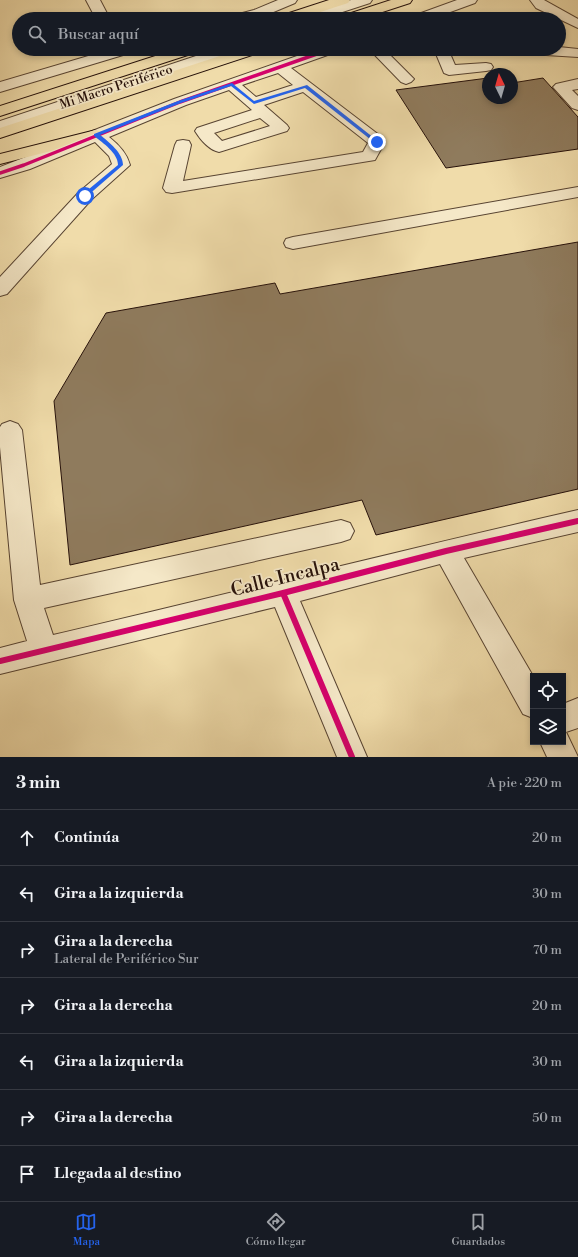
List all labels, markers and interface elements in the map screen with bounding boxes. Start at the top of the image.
search box [12,12,566,56]
icon: search [26,23,48,45]
text: Buscar aquí [58,25,139,44]
street label: Mi Macro Periférico [57,61,175,113]
north arrow [482,68,518,104]
route end [368,133,386,151]
route start [76,187,94,205]
street label: Calle Incalpa [228,552,342,602]
map controls [530,673,566,745]
button: locate [530,673,566,709]
button: layers [530,709,566,745]
text: 3 min [16,772,60,794]
text: A pie · 220 m [487,775,562,791]
icon: ahead [16,827,38,849]
text: Continúa [54,828,119,847]
text: 20 m [532,830,562,846]
icon: left [16,883,38,905]
text: Gira a la izquierda [54,884,184,903]
text: 30 m [532,886,562,902]
text: Gira a la derecha [54,932,173,951]
icon: right [16,939,38,961]
text: 70 m [533,942,562,958]
text: Lateral de Periférico Sur [54,951,199,967]
icon: right [16,995,38,1017]
text: Gira a la derecha [54,996,173,1015]
text: 20 m [532,998,562,1014]
icon: left [16,1051,38,1073]
text: Gira a la izquierda [54,1052,184,1071]
text: 30 m [532,1054,562,1070]
icon: right [16,1107,38,1129]
text: Gira a la derecha [54,1108,173,1127]
text: 50 m [532,1110,562,1126]
icon: arrive [16,1163,38,1185]
text: Llegada al destino [54,1164,182,1183]
tab: Mapa [73,1211,100,1249]
tab: Cómo llegar [246,1211,306,1249]
tab: Guardados [451,1211,505,1249]

